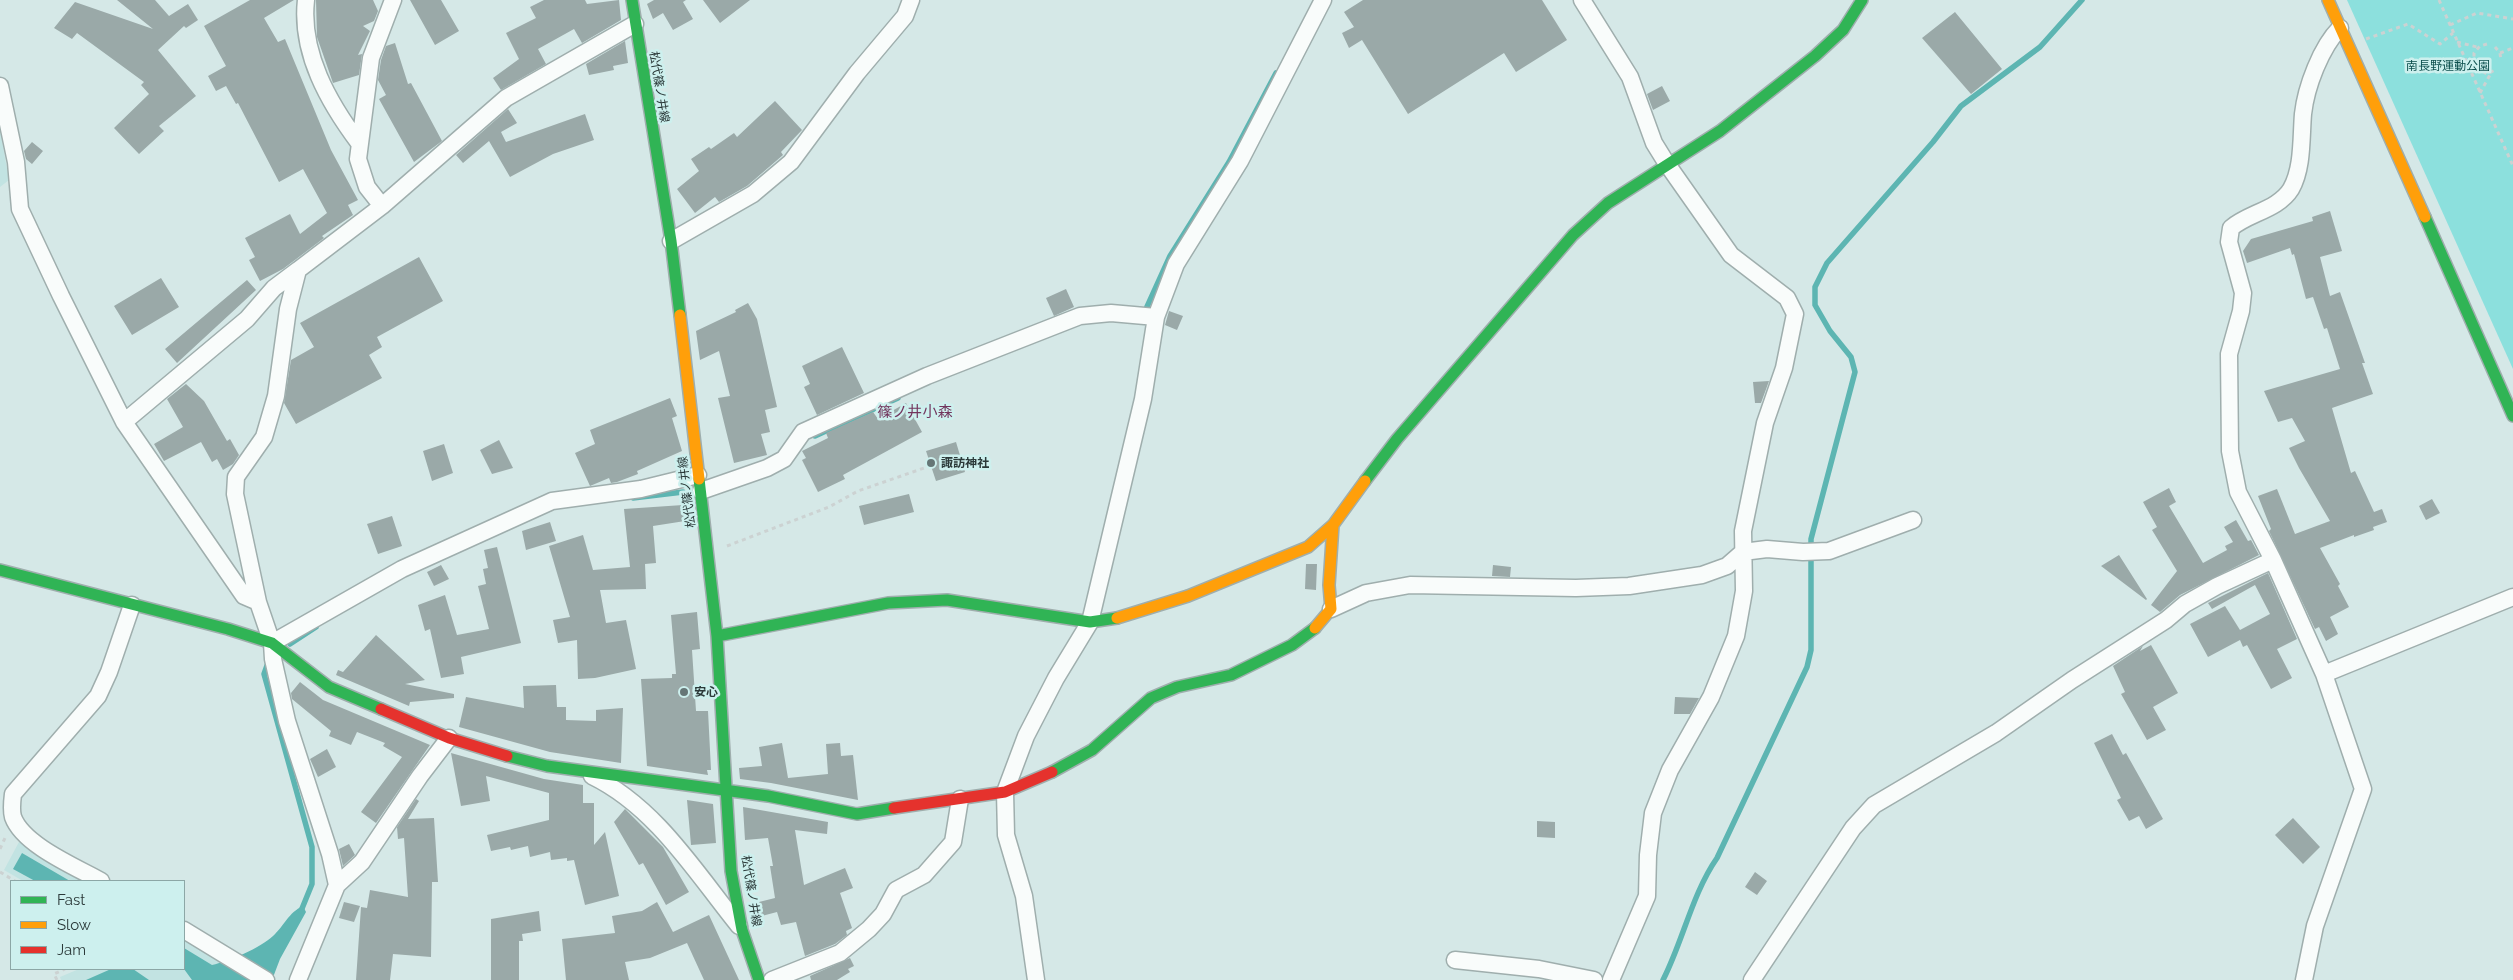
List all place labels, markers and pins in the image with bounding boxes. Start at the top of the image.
place label: 諏訪神社 [941,456,989,470]
marker: 諏訪神社 [925,457,937,469]
place label: 安心 [694,685,718,699]
marker: 安心 [678,686,690,698]

